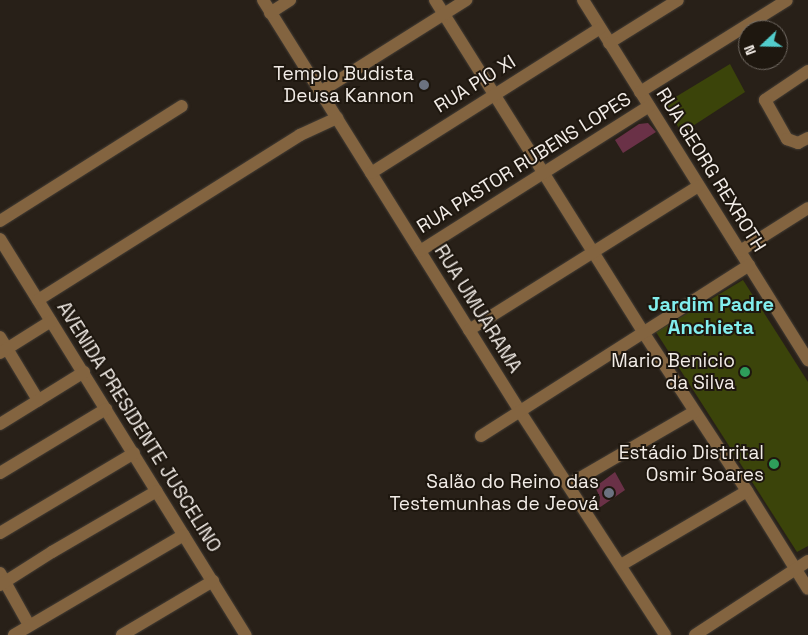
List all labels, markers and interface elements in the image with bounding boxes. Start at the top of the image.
north arrow [738,20,788,70]
text: N [740,42,760,58]
street label: RUA PIO XI [430,50,520,118]
place label: Templo Budista Deusa Kannon [273,63,414,107]
marker: Templo Budista Deusa Kannon [418,79,430,91]
street label: RUA GEORG REXROTH [651,84,771,256]
street label: RUA PASTOR RUBENS LOPES [413,88,635,238]
street label: RUA UMUARAMA [429,241,527,377]
district label: Jardim Padre Anchieta [648,292,774,339]
street label: AVENIDA PRESIDENTE JUSCELINO [52,297,226,557]
place label: Mario Benicio da Silva [611,350,735,394]
marker: Mario Benicio da Silva [739,366,751,378]
place label: Estádio Distrital Osmir Soares [619,442,764,486]
marker: Estádio Distrital Osmir Soares [768,458,780,470]
place label: Salão do Reino das Testemunhas de Jeová [390,471,599,515]
marker: Salão do Reino das Testemunhas de Jeová [603,487,615,499]

